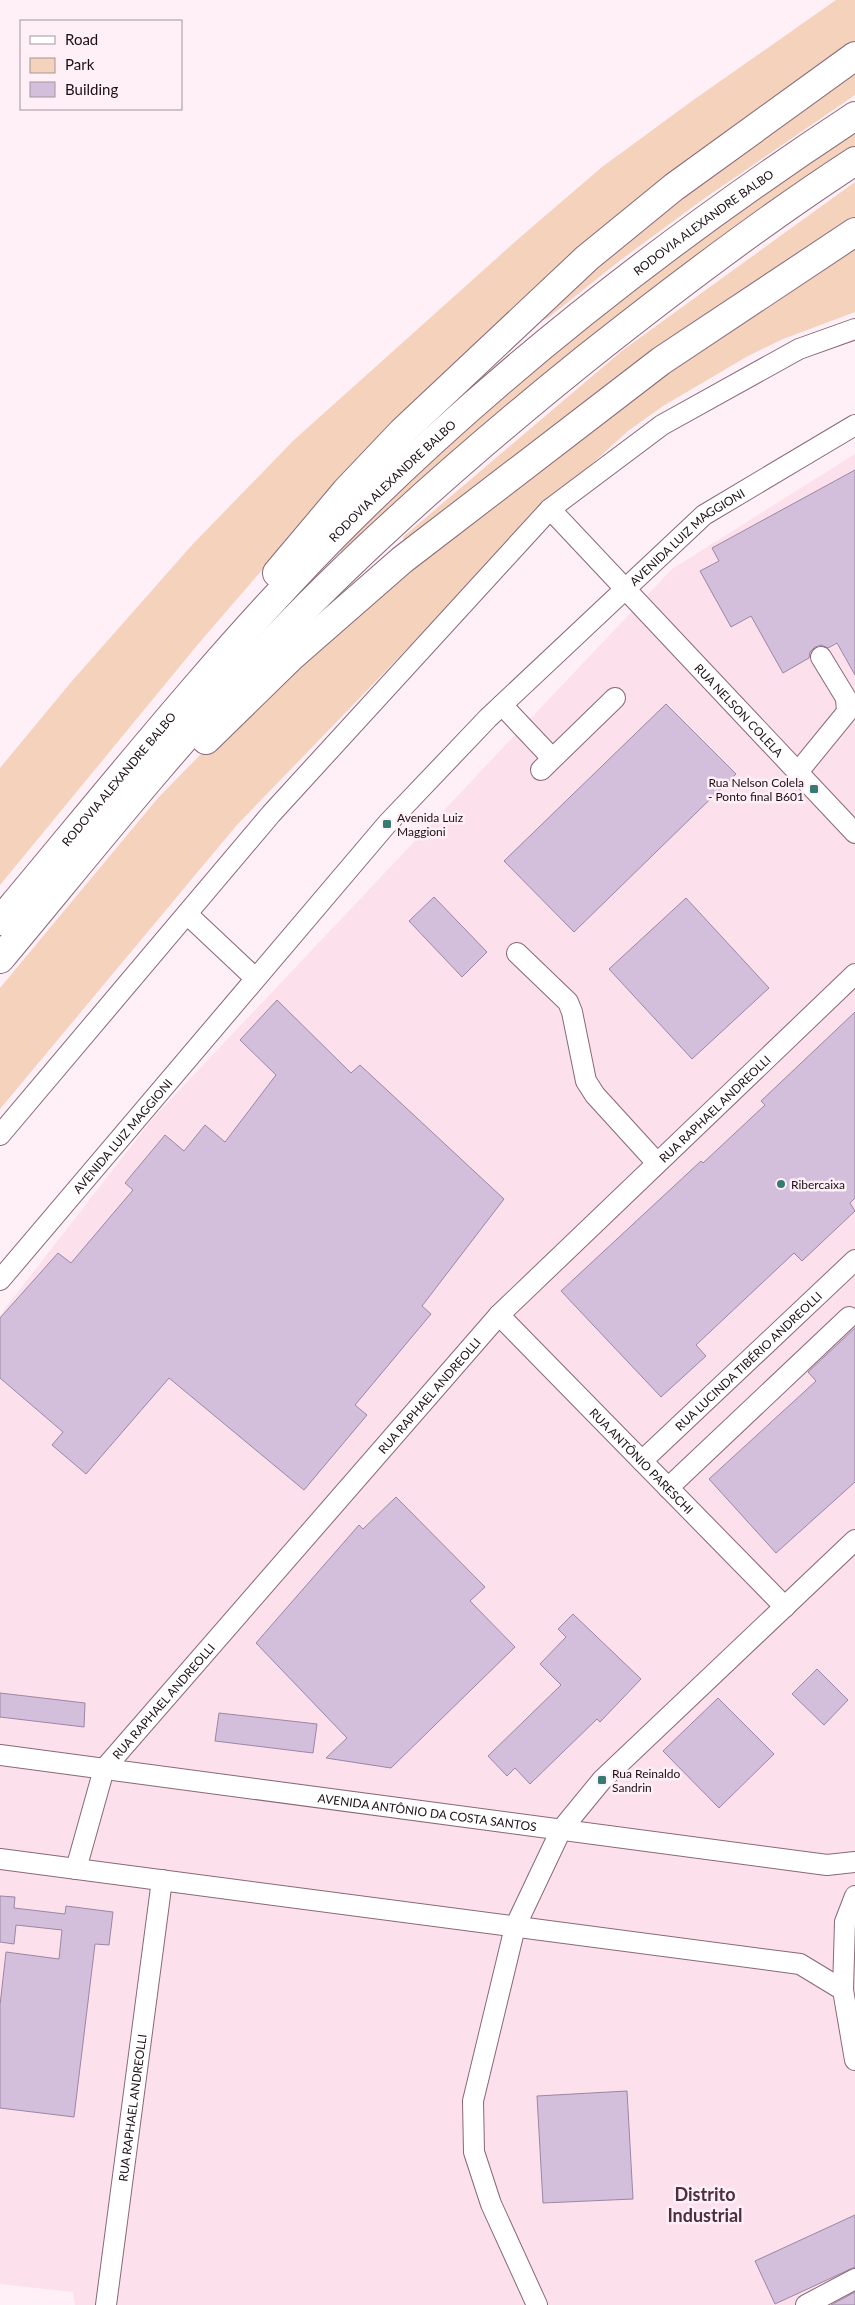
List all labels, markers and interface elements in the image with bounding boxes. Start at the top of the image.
legend [20,20,182,110]
text: Road [65,30,98,48]
text: Park [65,55,95,73]
text: Building [65,80,118,98]
street label: RODOVIA ALEXANDRE BALBO [630,166,776,278]
street label: RODOVIA ALEXANDRE BALBO [325,416,459,545]
street label: AVENIDA LUIZ MAGGIONI [626,485,747,589]
street label: RUA NELSON COLELA [692,660,787,760]
street label: RODOVIA ALEXANDRE BALBO [58,709,179,849]
place label: Rua Nelson Colela - Ponto final B601 [708,775,804,804]
marker: Rua Nelson Colela - Ponto final B601 [808,783,820,795]
place label: Avenida Luiz Maggioni [397,810,464,839]
marker: Avenida Luiz Maggioni [381,818,393,830]
street label: RUA RAPHAEL ANDREOLLI [656,1052,773,1165]
street label: AVENIDA LUIZ MAGGIONI [70,1076,175,1196]
place label: Ribercaixa [791,1177,845,1192]
marker: Ribercaixa [775,1178,787,1190]
street label: RUA LUCINDA TIBÉRIO ANDREOLLI [672,1288,825,1434]
street label: RUA RAPHAEL ANDREOLLI [375,1334,483,1456]
street label: RUA ANTÔNIO PARESCHI [587,1405,697,1517]
street label: RUA RAPHAEL ANDREOLLI [109,1640,218,1762]
place label: Rua Reinaldo Sandrin [612,1766,681,1795]
marker: Rua Reinaldo Sandrin [596,1774,608,1786]
street label: AVENIDA ANTÔNIO DA COSTA SANTOS [317,1790,538,1834]
street label: RUA RAPHAEL ANDREOLLI [115,2033,149,2182]
district label: Distrito Industrial [667,2183,743,2226]

